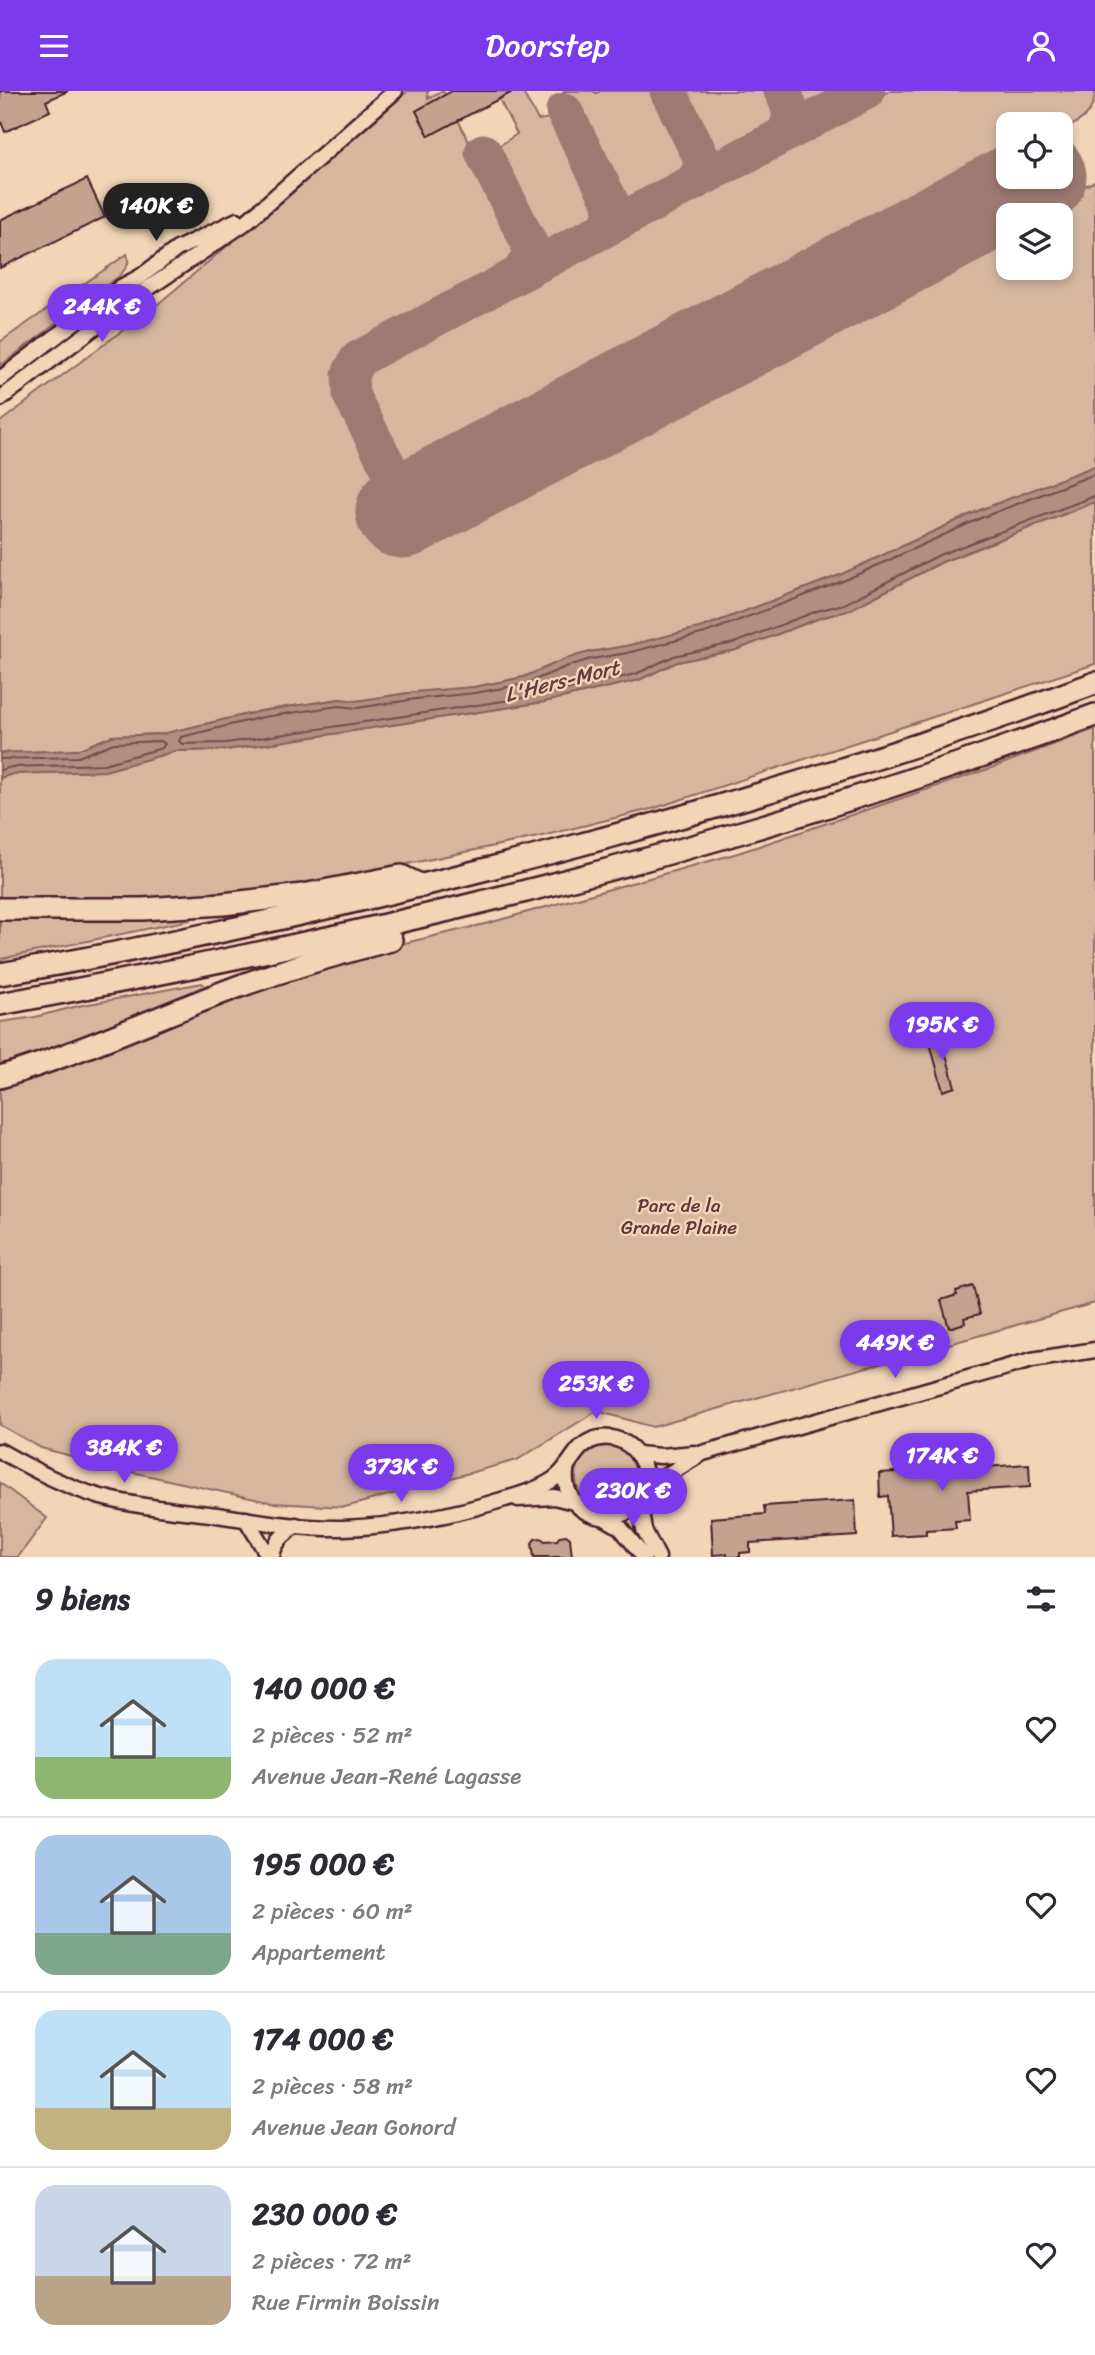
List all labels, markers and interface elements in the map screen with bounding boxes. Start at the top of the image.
text: Doorstep [485,17,610,74]
icon: menu [35,27,73,65]
icon: person [1022,27,1060,65]
map controls [996,112,1073,280]
button: locate [996,112,1073,189]
pin: 140K € [99,183,213,243]
text: 140K € [119,185,193,226]
button: layers [996,203,1073,280]
pin: 244K € [45,285,159,344]
text: 244K € [63,286,141,327]
water label: L'Hers-Mort [501,648,626,714]
pin: 195K € [885,1003,999,1062]
text: 195K € [905,1004,979,1045]
park label: Parc de la Grande Plaine [621,1189,737,1244]
pin: 449K € [838,1321,952,1380]
text: 449K € [856,1322,934,1363]
pin: 253K € [539,1361,653,1421]
text: 253K € [558,1363,634,1404]
pin: 384K € [67,1425,181,1485]
text: 384K € [86,1427,162,1468]
pin: 174K € [885,1433,999,1493]
text: 174K € [906,1435,978,1476]
pin: 373K € [344,1445,458,1504]
text: 373K € [364,1446,438,1487]
pin: 230K € [576,1469,690,1528]
text: 230K € [595,1470,671,1511]
text: 9 biens [35,1572,130,1626]
icon: filters [1022,1580,1060,1618]
text: 140 000 € [252,1661,395,1715]
icon: home [91,1687,175,1771]
icon: heart [1022,1710,1060,1748]
text: 2 pièces · 52 m² [252,1715,412,1756]
text: Avenue Jean-René Lagasse [252,1756,521,1797]
text: 195 000 € [252,1837,394,1891]
icon: home [91,1863,175,1947]
icon: heart [1022,1886,1060,1924]
text: 2 pièces · 60 m² [252,1891,413,1932]
text: Appartement [252,1932,386,1973]
text: 174 000 € [252,2012,393,2066]
icon: home [91,2038,175,2122]
icon: heart [1022,2061,1060,2099]
text: 2 pièces · 58 m² [252,2066,413,2107]
text: Avenue Jean Gonord [252,2107,455,2148]
text: 230 000 € [252,2187,397,2241]
icon: home [91,2213,175,2297]
icon: heart [1022,2236,1060,2274]
text: 2 pièces · 72 m² [252,2241,412,2282]
text: Rue Firmin Boissin [252,2282,439,2323]

